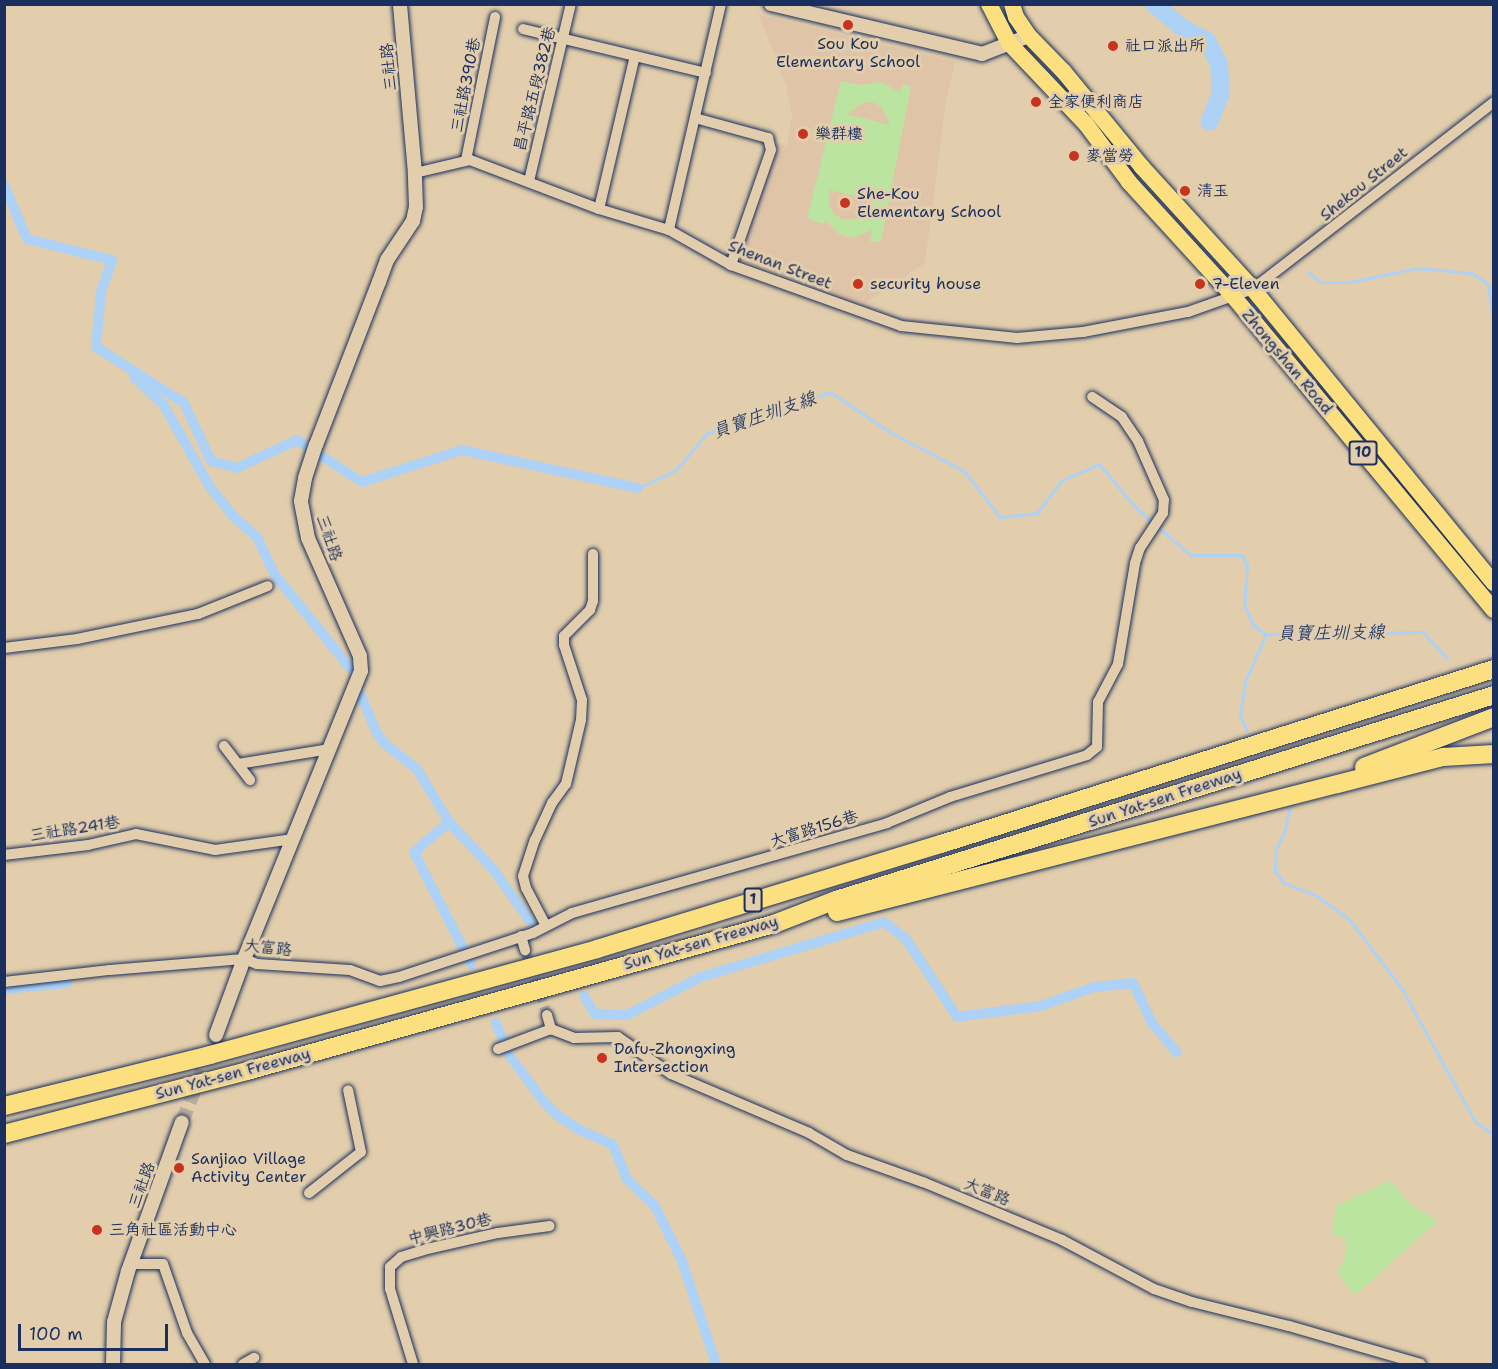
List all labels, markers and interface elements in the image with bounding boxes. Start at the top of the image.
marker: Sou Kou Elementary School [841,18,855,32]
street label: 昌平路五段382巷 [510,24,560,154]
place label: Sou Kou Elementary School [776,34,920,72]
street label: 三社路390巷 [447,36,485,134]
place label: 社口派出所 [1125,36,1205,56]
marker: 社口派出所 [1106,39,1120,53]
street label: 三社路 [377,42,401,92]
place label: 全家便利商店 [1048,92,1144,112]
marker: 全家便利商店 [1029,95,1043,109]
place label: 樂群樓 [815,124,863,144]
marker: 樂群樓 [796,127,810,141]
street label: Shekou Street [1316,143,1412,225]
place label: 麥當勞 [1086,146,1134,166]
marker: 麥當勞 [1067,149,1081,163]
place label: 清玉 [1197,181,1229,201]
place label: She-Kou Elementary School [857,184,1001,222]
marker: 清玉 [1178,184,1192,198]
marker: She-Kou Elementary School [838,196,852,210]
street label: Shenan Street [725,236,835,294]
place label: security house [870,274,981,294]
place label: 7-Eleven [1212,274,1279,294]
marker: security house [851,277,865,291]
marker: 7-Eleven [1193,277,1207,291]
street label: Zhongshan Road [1237,306,1337,418]
water label: 員寶庄圳支線 [709,387,819,443]
road number: 10 [1348,441,1378,465]
street label: 三社路 [312,512,346,564]
water label: 員寶庄圳支線 [1277,621,1385,645]
street label: Sun Yat-sen Freeway [1086,764,1244,832]
street label: 大富路156巷 [768,806,860,852]
street label: 三社路241巷 [28,812,122,846]
road number: 1 [742,888,764,912]
street label: Sun Yat-sen Freeway [622,912,780,974]
street label: 大富路 [243,936,293,960]
place label: Dafu-Zhongxing Intersection [614,1039,736,1077]
street label: Sun Yat-sen Freeway [153,1044,313,1104]
marker: Dafu-Zhongxing Intersection [595,1051,609,1065]
place label: Sanjiao Village Activity Center [191,1149,306,1187]
street label: 三社路 [125,1159,159,1211]
marker: Sanjiao Village Activity Center [172,1161,186,1175]
street label: 大富路 [961,1174,1013,1210]
street label: 中興路30巷 [406,1209,494,1249]
place label: 三角社區活動中心 [109,1220,237,1240]
marker: 三角社區活動中心 [90,1223,104,1237]
scale bar [21,1312,171,1350]
text: 100 m [29,1322,83,1346]

